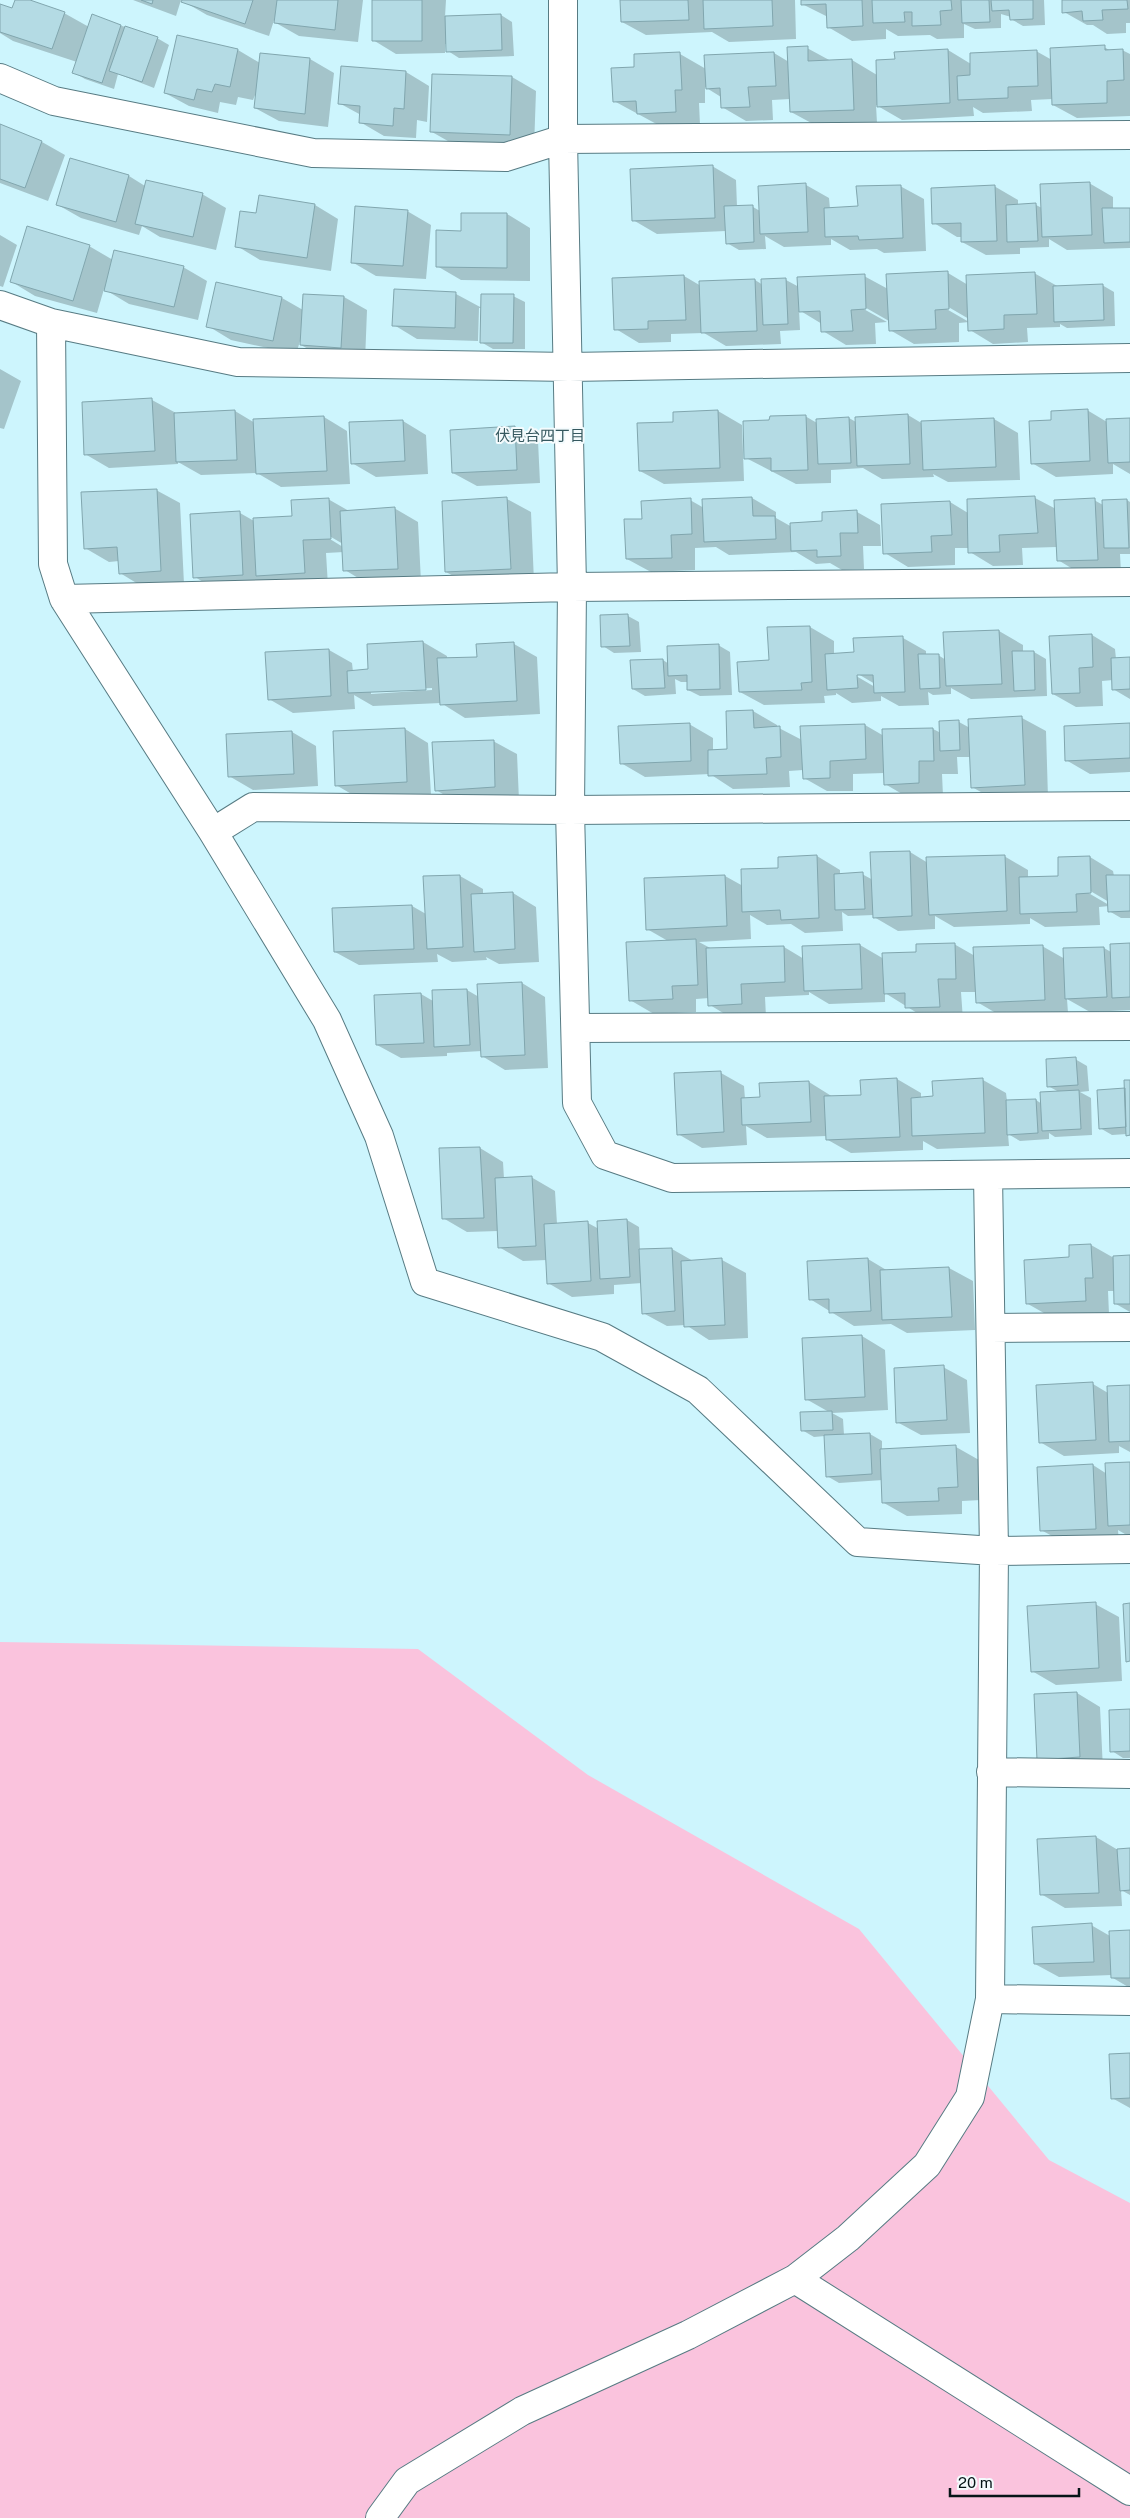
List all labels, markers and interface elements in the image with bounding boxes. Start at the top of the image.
district label: 伏見台四丁目 [495,427,585,444]
scale bar [950,2466,1079,2498]
text: 20 m [958,2474,993,2491]

